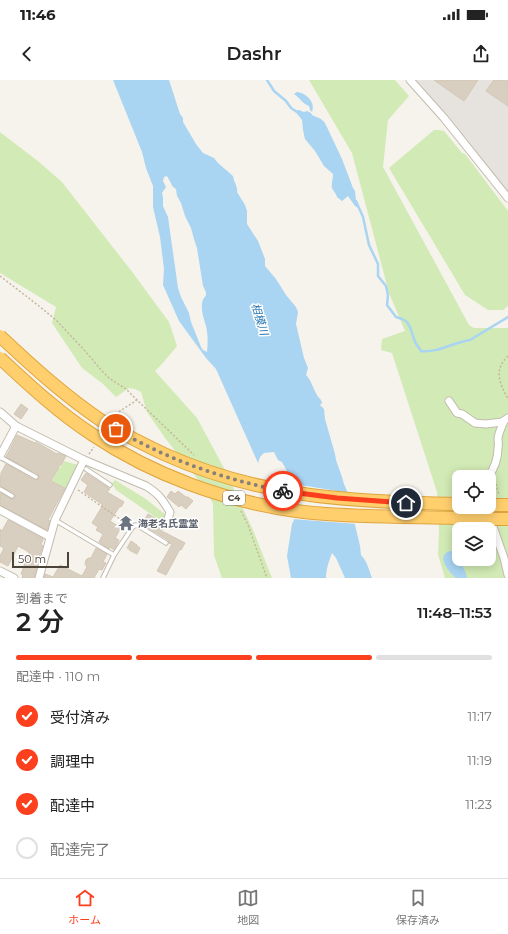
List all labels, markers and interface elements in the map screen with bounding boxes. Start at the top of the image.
text: 11:46 [20,5,56,24]
icon: back [16,43,38,65]
text: Dashr [227,43,281,65]
icon: share [470,43,492,65]
water label: 相模川 [248,301,272,338]
pin [99,412,133,446]
icon: bag [105,418,127,440]
map controls [452,470,496,566]
button: locate [452,470,496,514]
courier [263,471,303,511]
icon: bike [272,480,294,502]
pin [389,486,423,520]
road number: C4 [223,491,245,505]
icon: home [395,492,417,514]
temple icon: 海老名氏霊堂 [117,514,135,532]
place label: 海老名氏霊堂 [138,517,198,530]
button: layers [452,522,496,566]
scale bar [12,550,69,569]
text: 50 m [18,552,46,566]
text: 到着まで [16,590,68,606]
text: 11:48–11:53 [417,603,492,622]
text: 2 分 [16,606,64,638]
text: 配達中 · 110 m [16,668,100,684]
icon: check [16,705,38,727]
text: 受付済み [50,708,110,727]
text: 11:17 [468,708,492,724]
icon: check [16,749,38,771]
text: 調理中 [50,752,95,771]
text: 11:19 [467,752,492,768]
icon: check [16,793,38,815]
text: 配達中 [50,796,95,815]
text: 11:23 [465,796,492,812]
text: 配達完了 [50,840,110,859]
tab: ホーム [68,887,101,927]
tab: 地図 [237,887,259,927]
tab: 保存済み [396,887,440,927]

